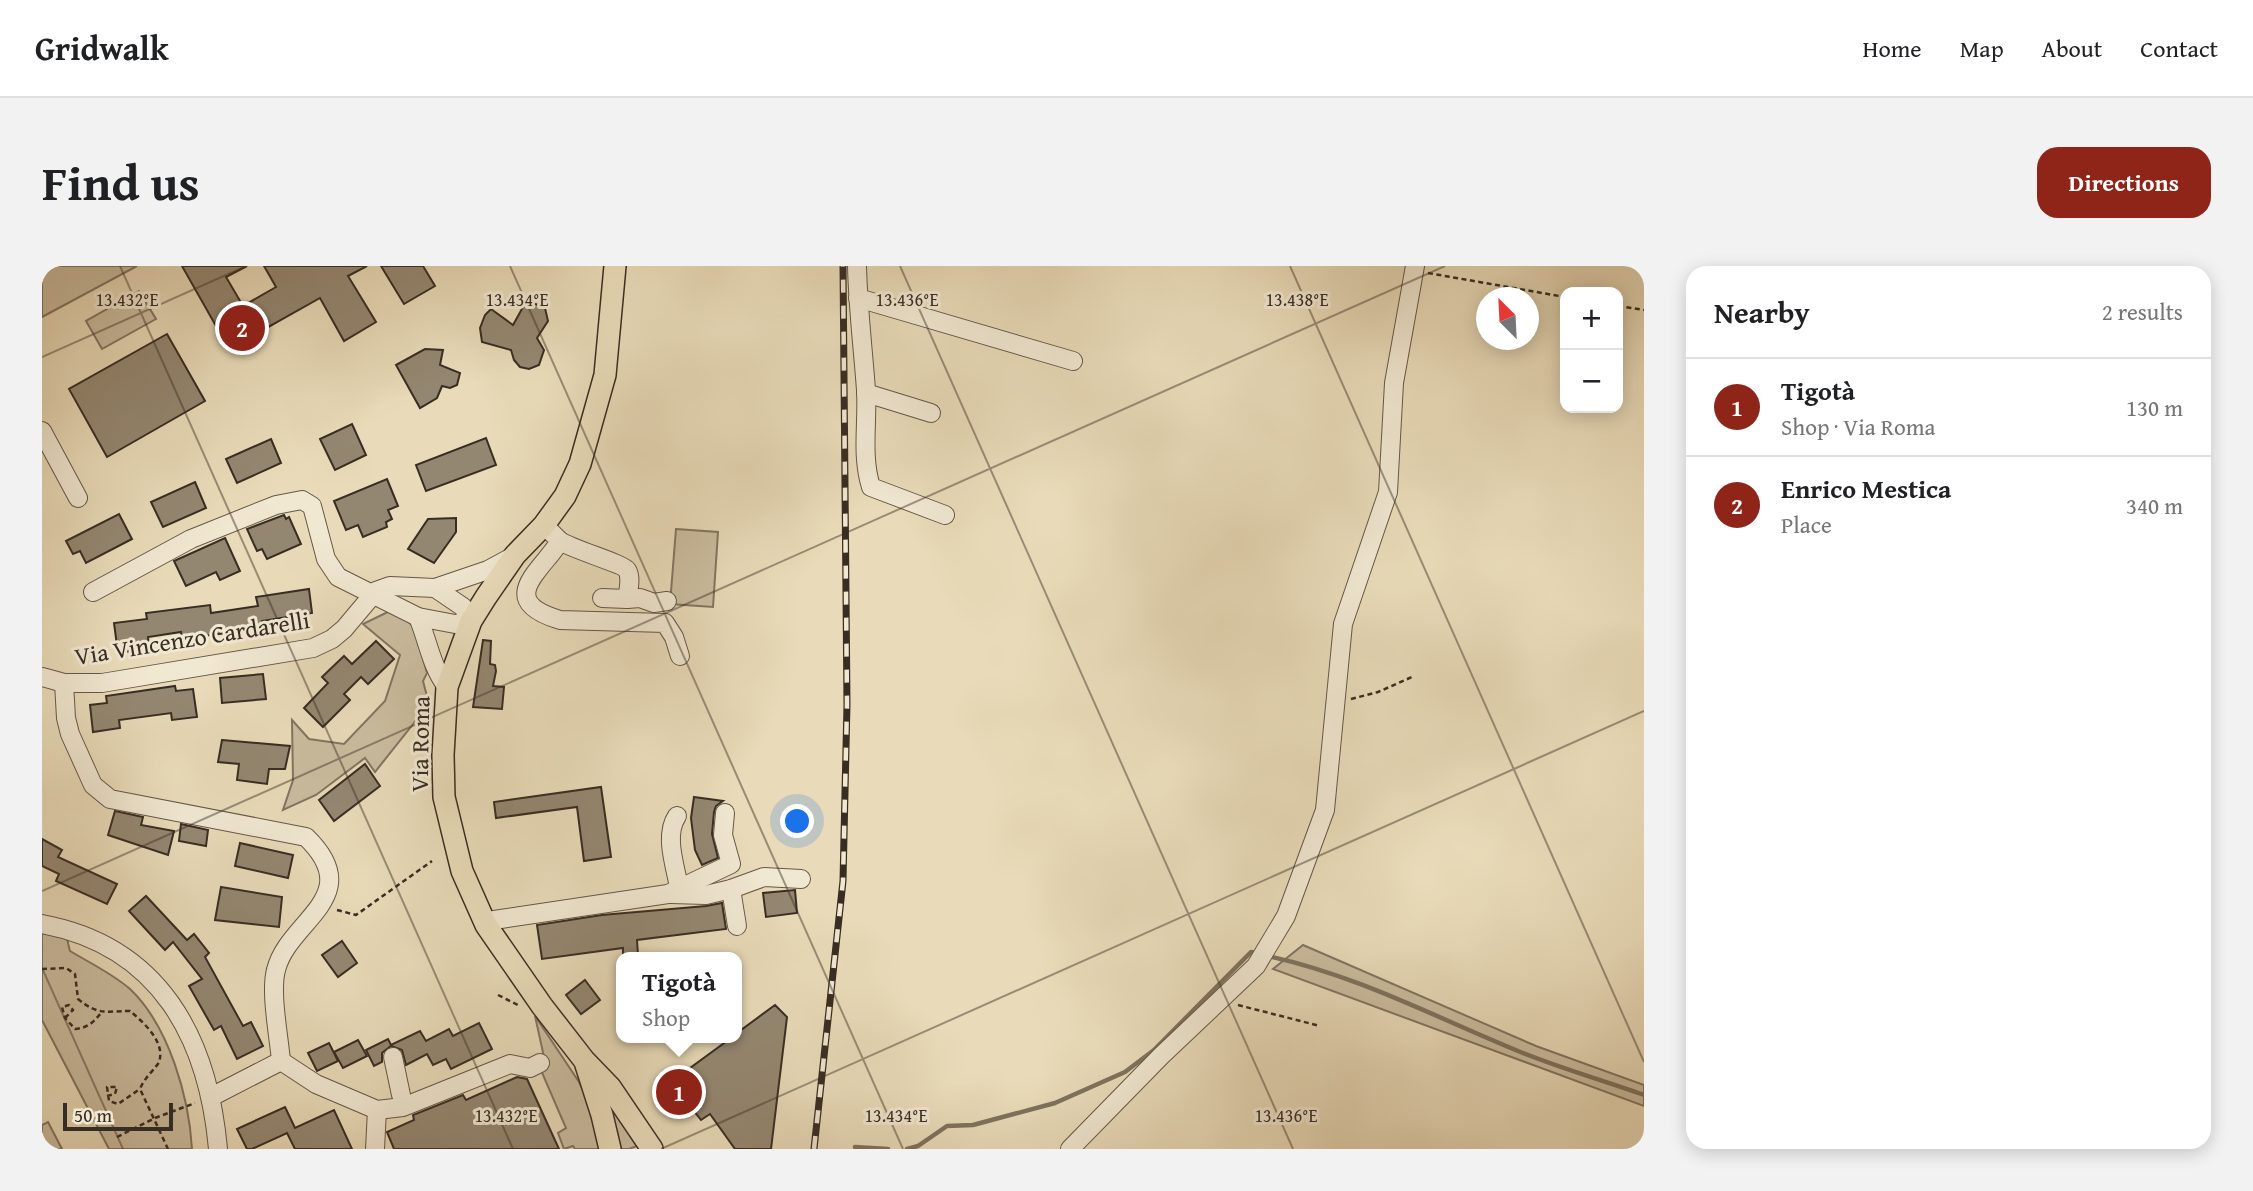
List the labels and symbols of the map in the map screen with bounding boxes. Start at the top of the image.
text: 13.432°E [95,286,159,313]
text: 13.434°E [485,286,549,313]
text: 13.436°E [875,286,939,313]
text: 13.438°E [1265,286,1329,313]
north arrow [1476,287,1539,350]
pin: 2 [219,302,265,354]
street label: Via Vincenzo Cardarelli [72,602,312,674]
street label: Via Roma [402,695,438,792]
your location [780,804,814,838]
pin: 1 [656,1066,702,1118]
scale bar [63,1100,173,1132]
text: 13.432°E [474,1102,538,1129]
text: 13.434°E [864,1102,928,1129]
text: 13.436°E [1254,1102,1318,1129]

